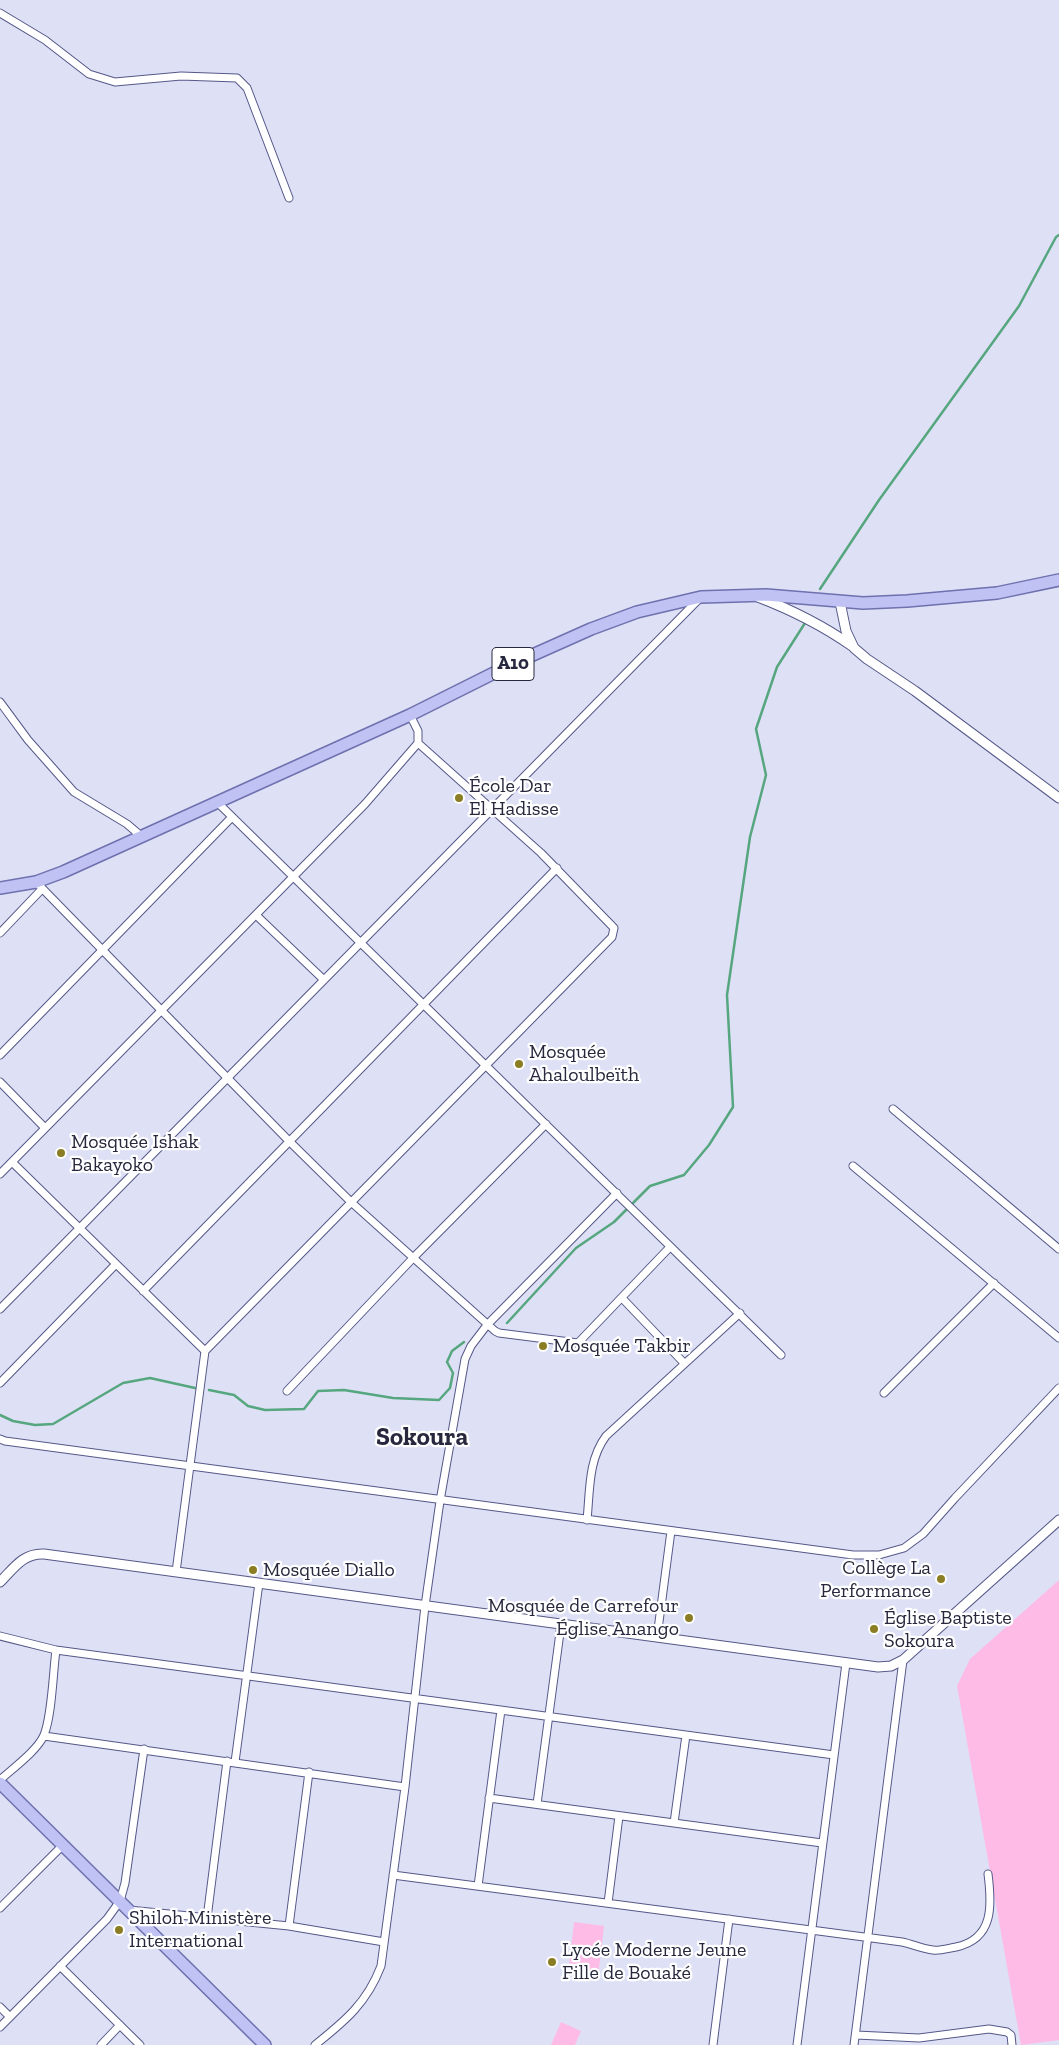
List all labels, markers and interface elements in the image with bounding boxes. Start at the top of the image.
road number: A10 [492,648,534,681]
place label: École Dar El Hadisse [469,774,559,821]
marker: École Dar El Hadisse [453,792,465,804]
place label: Mosquée Ahaloulbeïth [529,1040,639,1087]
marker: Mosquée Ahaloulbeïth [513,1058,525,1070]
place label: Mosquée Ishak Bakayoko [71,1130,199,1177]
marker: Mosquée Ishak Bakayoko [55,1147,67,1159]
place label: Mosquée Takbir [553,1334,691,1358]
marker: Mosquée Takbir [537,1340,549,1352]
district label: Sokoura [376,1423,468,1453]
place label: Collège La Performance [820,1556,931,1603]
place label: Mosquée Diallo [263,1558,395,1582]
marker: Mosquée Diallo [247,1564,259,1576]
marker: Collège La Performance [935,1573,947,1585]
place label: Mosquée de Carrefour Église Anango [488,1594,679,1641]
place label: Église Baptiste Sokoura [884,1606,1012,1653]
marker: Mosquée de Carrefour Église Anango [683,1612,695,1624]
marker: Église Baptiste Sokoura [868,1623,880,1635]
place label: Shiloh Ministère International [129,1906,271,1953]
marker: Shiloh Ministère International [113,1924,125,1936]
place label: Lycée Moderne Jeune Fille de Bouaké [562,1938,746,1985]
marker: Lycée Moderne Jeune Fille de Bouaké [546,1956,558,1968]

